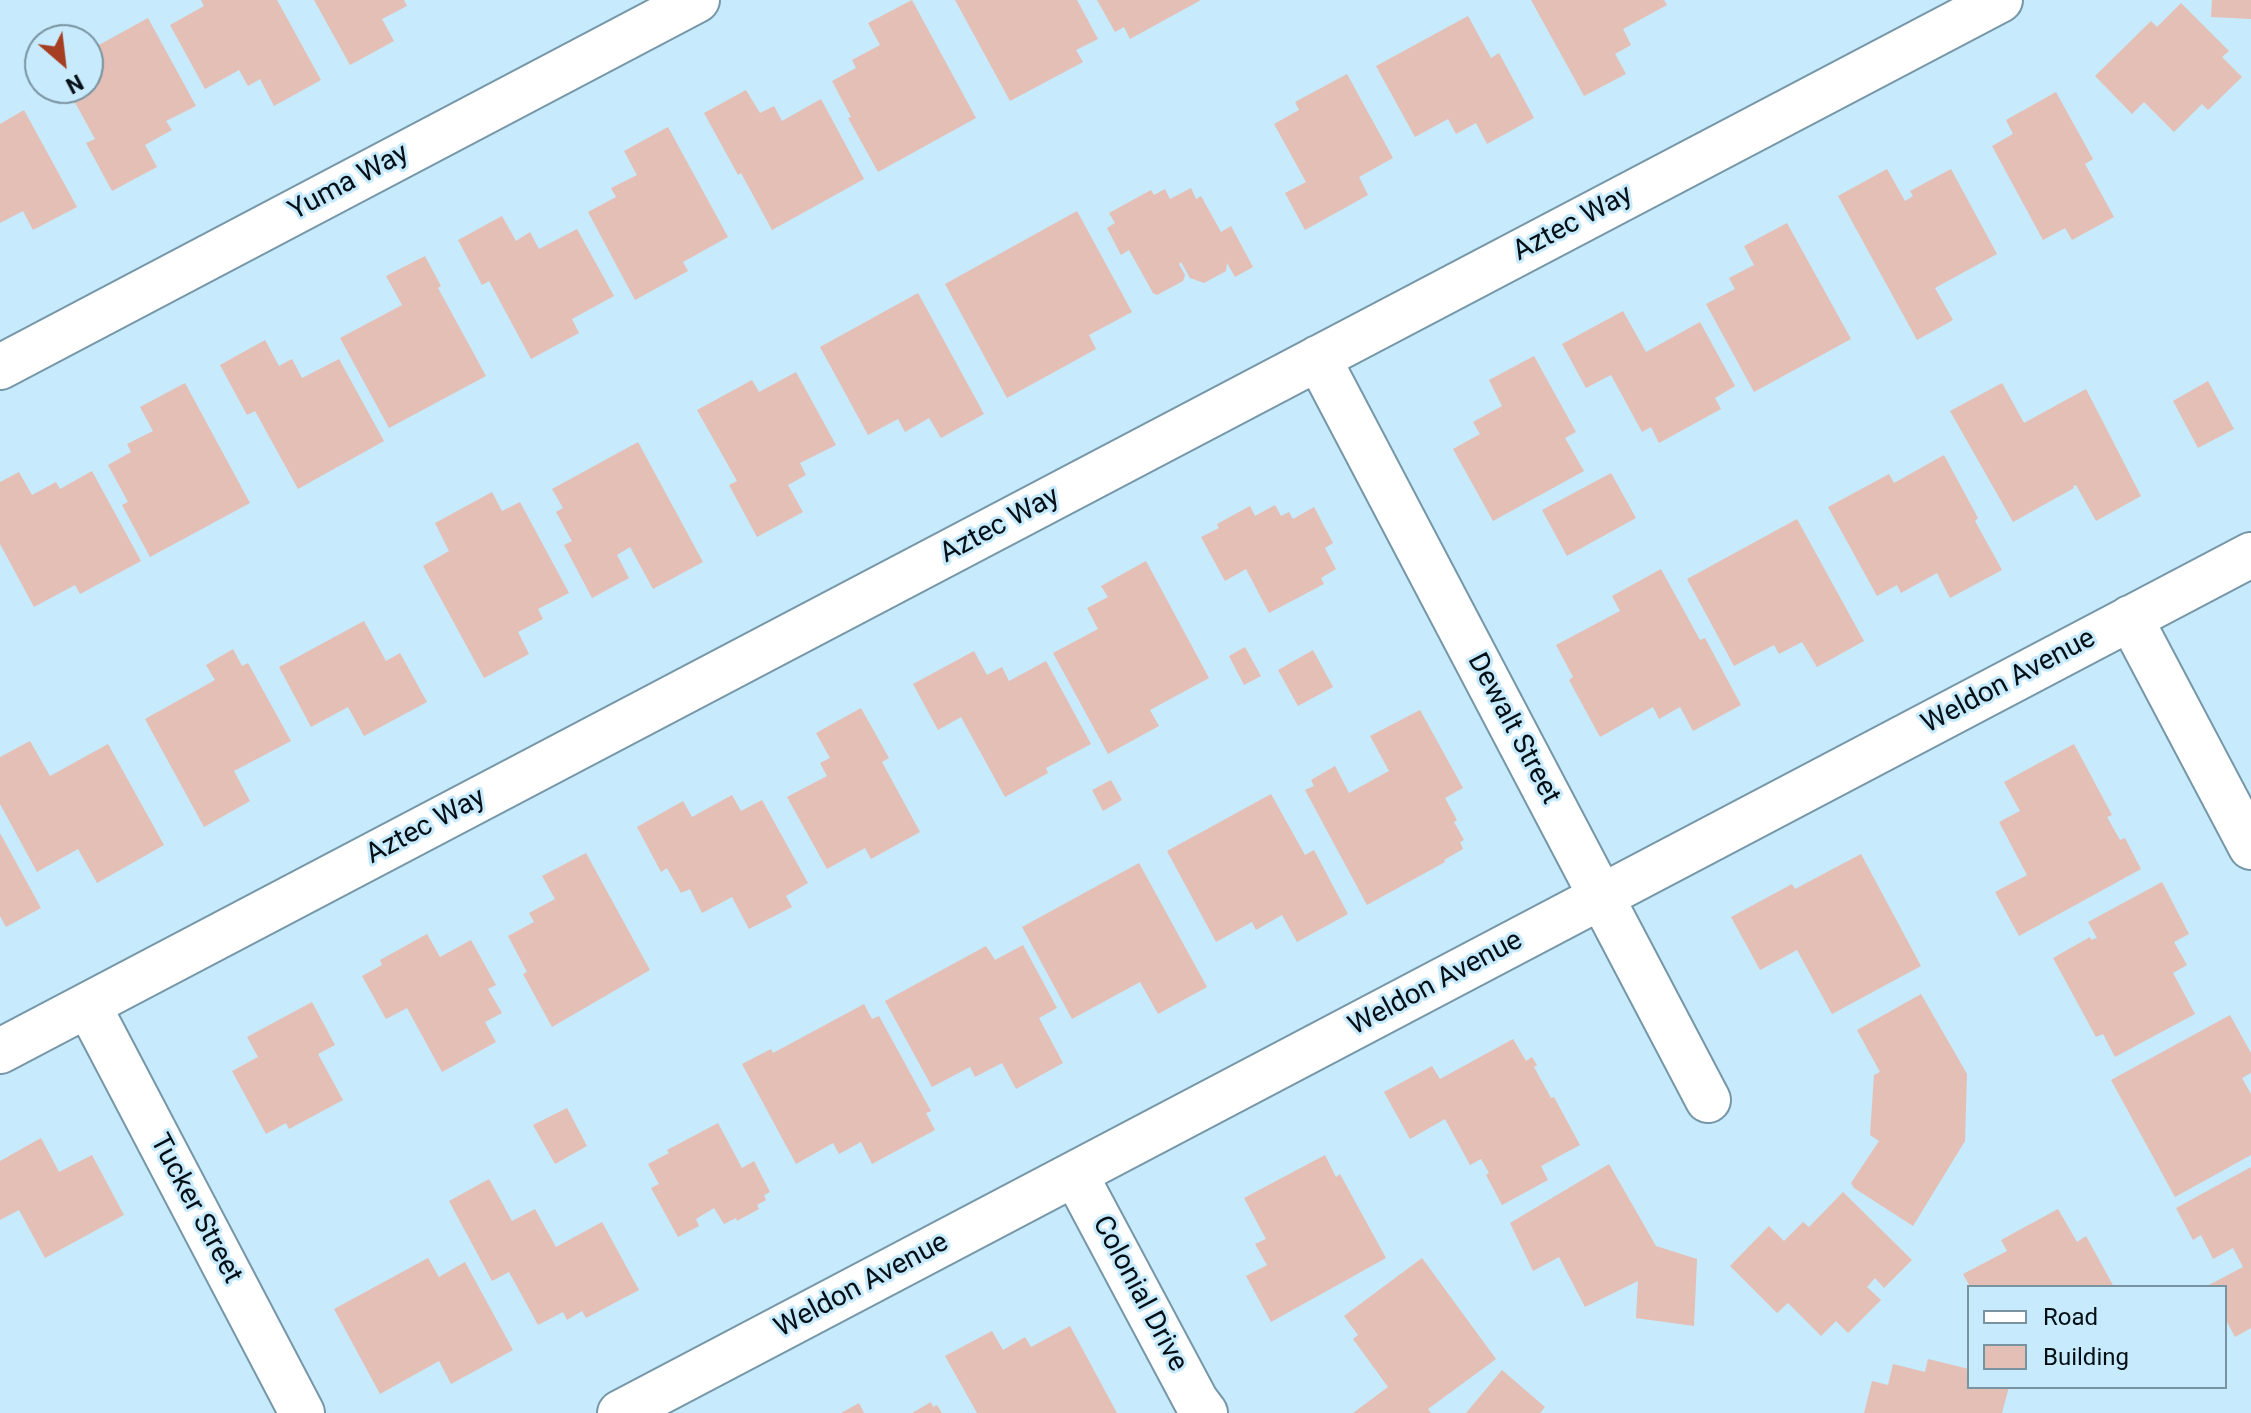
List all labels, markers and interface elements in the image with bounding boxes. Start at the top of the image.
north arrow [24,24,104,104]
text: N [62,69,87,99]
street label: Yuma Way [283,137,415,229]
street label: Aztec Way [1507,179,1639,269]
street label: Aztec Way [934,481,1066,571]
street label: Weldon Avenue [1916,622,2102,742]
street label: Dewalt Street [1459,648,1567,810]
street label: Aztec Way [360,782,492,872]
street label: Weldon Avenue [1343,924,1529,1044]
street label: Tucker Street [142,1128,248,1290]
street label: Colonial Drive [1084,1211,1194,1377]
street label: Weldon Avenue [769,1226,955,1346]
legend [1967,1285,2227,1389]
text: Road [2043,1303,2098,1331]
text: Building [2043,1343,2129,1371]

